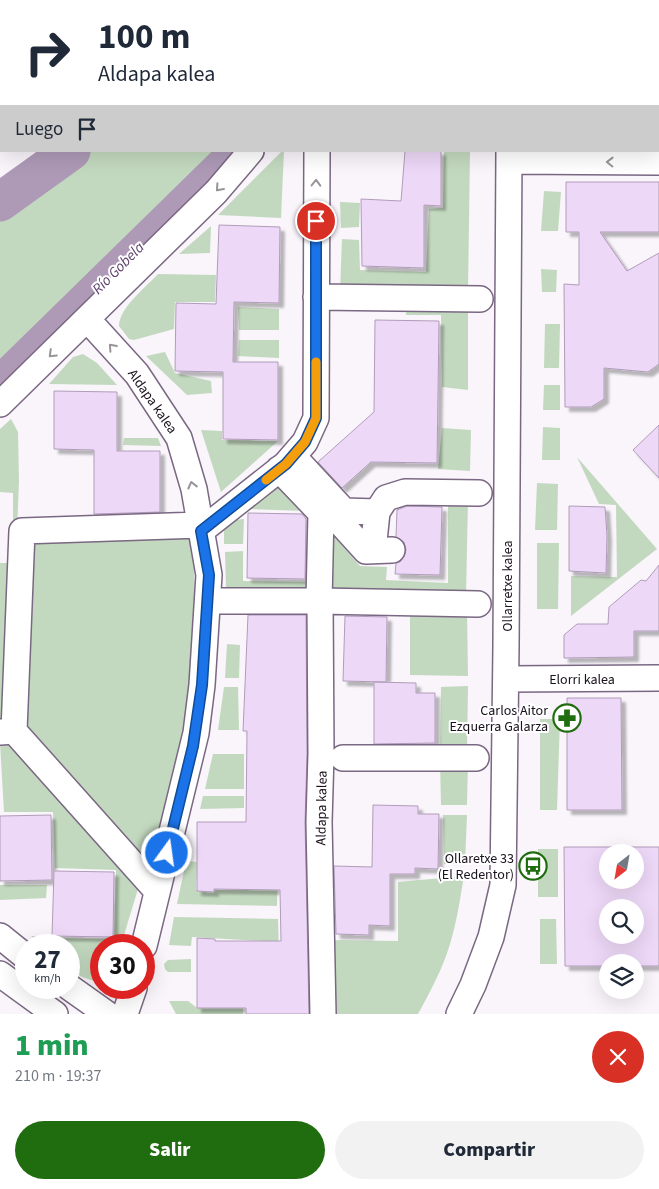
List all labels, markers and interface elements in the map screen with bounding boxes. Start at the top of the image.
text: 100 m [98,12,190,62]
icon: right [15,20,80,85]
text: Aldapa kalea [98,58,215,90]
icon: arrive [73,115,101,143]
text: Luego [15,116,63,143]
one-way arrow [606,157,614,167]
one-way arrow [311,179,321,186]
one-way arrow [216,182,225,191]
pin [295,200,337,242]
icon: arrive [302,207,330,235]
water label: Río Gobela [88,238,149,299]
one-way arrow [109,343,118,352]
one-way arrow [49,348,58,357]
street label: Aldapa kalea [123,365,182,438]
one-way arrow [187,481,198,490]
street label: Ollarretxe kalea [498,540,518,632]
street label: Elorri kalea [549,670,615,690]
place label: Carlos Aitor Ezquerra Galarza [449,701,548,737]
pharmacy icon: Carlos Aitor Ezquerra Galarza [552,703,582,733]
street label: Aldapa kalea [311,771,333,846]
position arrow [140,826,192,878]
north arrow [599,844,644,889]
map controls [599,844,644,999]
place label: Ollaretxe 33 (El Redentor) [438,849,514,885]
bus stop icon: Ollaretxe 33 (El Redentor) [518,851,548,881]
button: search [599,899,644,944]
speed limit sign: 30 [90,934,155,999]
text: 27 [34,942,61,978]
button: layers [599,954,644,999]
text: km/h [34,970,61,987]
text: 1 min [15,1024,89,1067]
button: close [592,1031,644,1083]
text: 210 m · 19:37 [15,1065,102,1087]
button: Salir [15,1121,325,1179]
button: Compartir [335,1121,644,1179]

